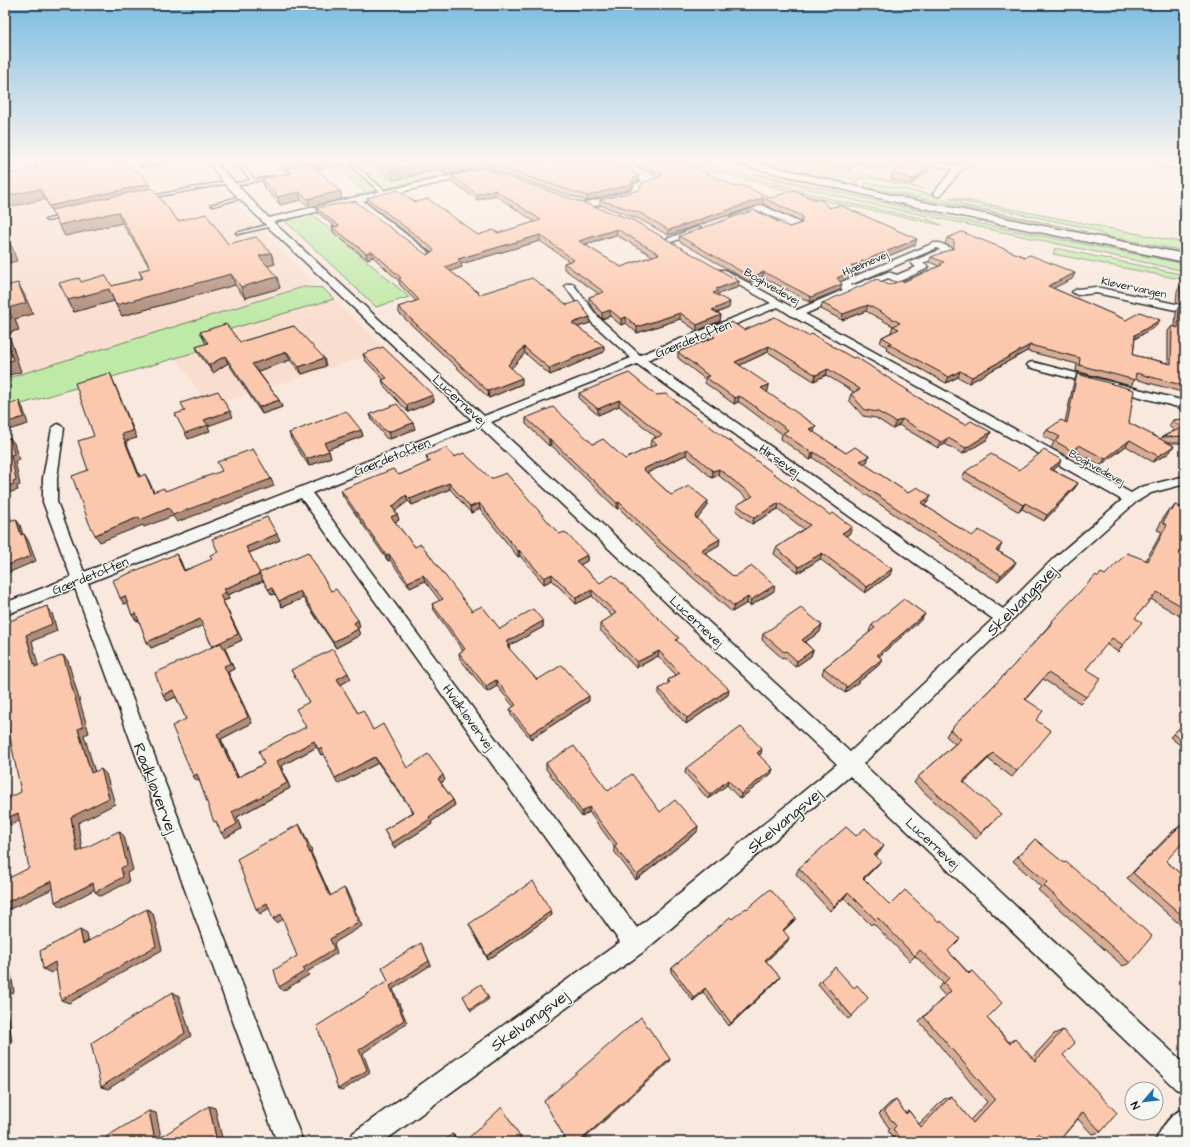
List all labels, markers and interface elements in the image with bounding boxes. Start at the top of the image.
street label: Hjælmevej [840,247,891,280]
street label: Boghvedevej [741,264,802,309]
street label: Kløvervangen [1100,273,1168,303]
street label: Gærdetoften [652,315,735,362]
street label: Lucernevej [428,371,491,431]
street label: Gærdetoften [351,433,434,480]
street label: Hirsevej [755,440,804,482]
street label: Boghvedevej [1066,446,1128,490]
street label: Gærdetoften [49,552,132,599]
street label: Skelvangsvej [981,560,1063,642]
street label: Lucernevej [665,592,728,652]
street label: Hvidkløvervej [438,681,499,755]
street label: Rødkløvervej [128,740,183,837]
street label: Skelvangsvej [742,783,828,859]
street label: Lucernevej [901,814,964,874]
street label: Skelvangsvej [486,985,574,1057]
north arrow [1124,1081,1164,1121]
text: N [1127,1099,1144,1112]

